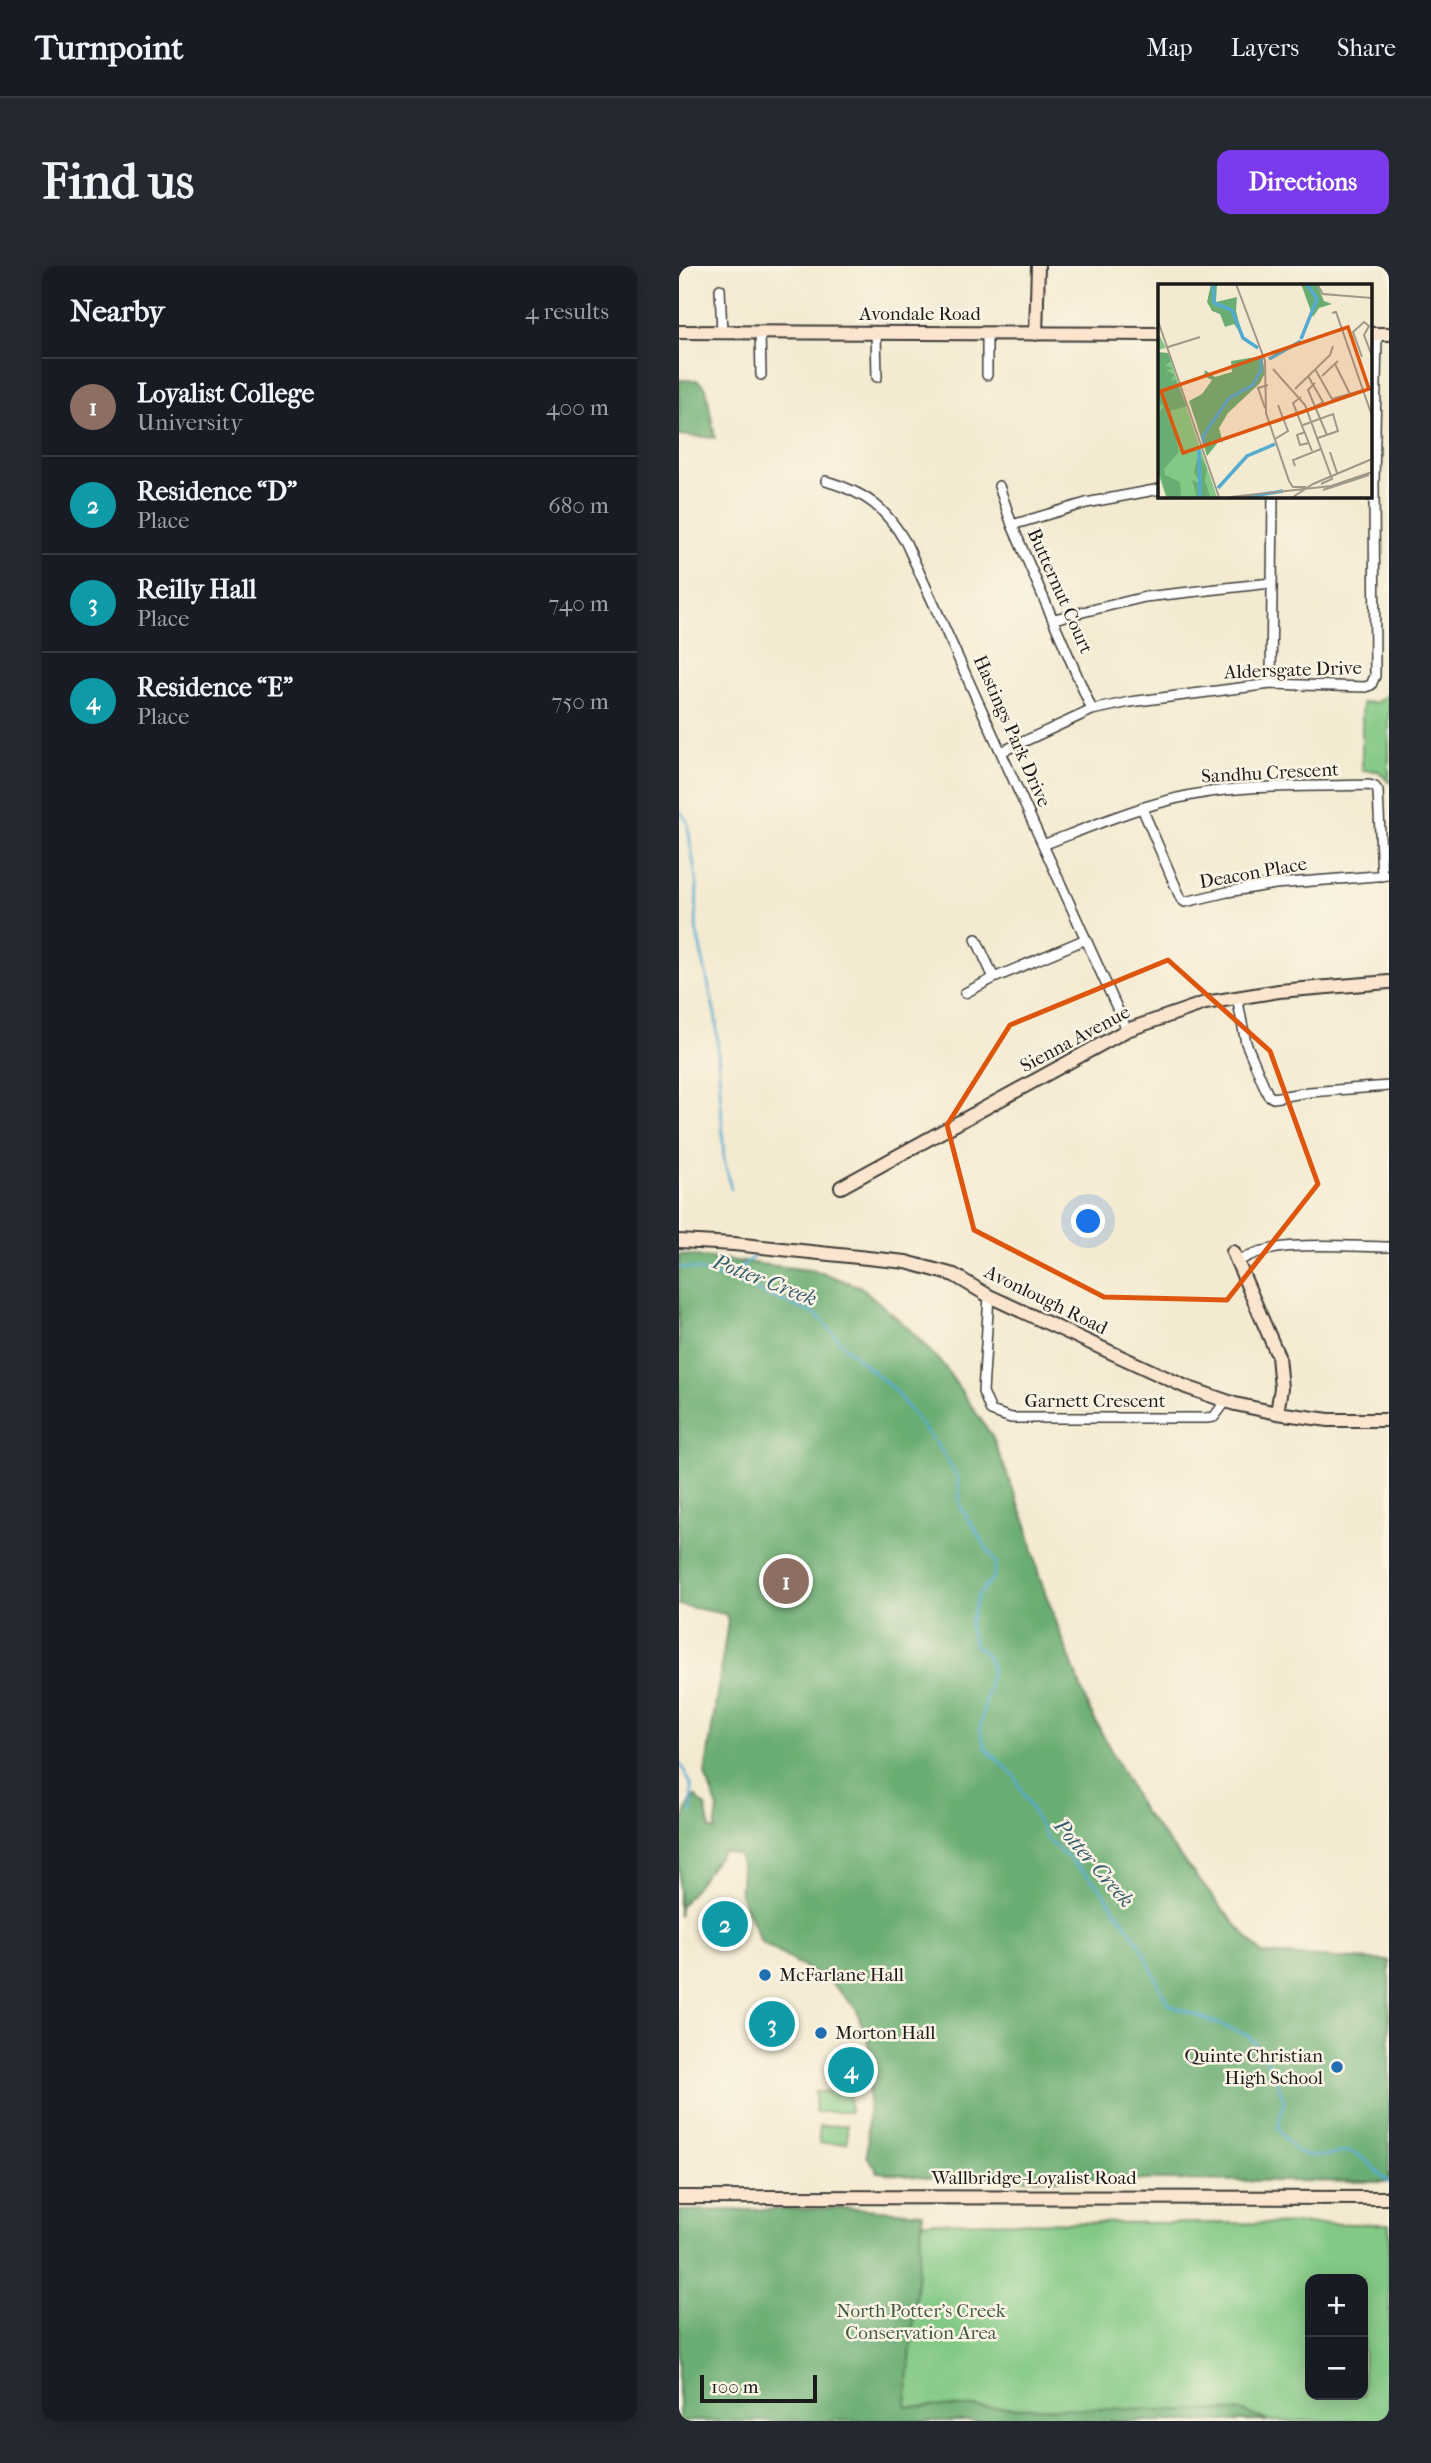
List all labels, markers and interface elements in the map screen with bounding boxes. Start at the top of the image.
text: Turnpoint [35,29,183,68]
text: Map [1147,34,1193,62]
text: Layers [1231,34,1299,62]
text: Share [1337,34,1396,62]
button: Directions [1217,150,1389,214]
text: Find us [42,153,194,211]
inset map [1158,284,1371,497]
text: Nearby [70,294,165,329]
text: 4 results [525,298,609,325]
street label: Avondale Road [858,303,981,325]
text: Loyalist College [137,378,314,409]
text: 1 [89,394,97,421]
text: 400 m [546,394,609,421]
text: University [137,409,242,436]
text: Residence “D” [137,476,297,507]
text: 2 [87,492,99,519]
text: 680 m [548,492,609,519]
text: Place [137,507,189,534]
street label: Butternut Court [1023,525,1097,657]
text: Reilly Hall [137,574,256,605]
text: 3 [88,590,98,617]
text: 740 m [548,590,609,617]
text: Place [137,605,189,632]
street label: Hastings Park Drive [969,652,1055,810]
street label: Aldersgate Drive [1223,657,1362,683]
text: Residence “E” [137,672,293,703]
text: 4 [86,688,100,715]
text: 750 m [551,688,609,715]
text: Place [137,703,189,730]
street label: Sandhu Crescent [1201,758,1340,788]
street label: Deacon Place [1197,853,1309,893]
street label: Sienna Avenue [1016,1001,1134,1077]
your location [1071,1204,1105,1238]
water label: Potter Creek [709,1249,820,1311]
street label: Avonlough Road [980,1260,1112,1340]
street label: Garnett Crescent [1025,1390,1166,1412]
pin: 1 [763,1555,809,1607]
water label: Potter Creek [1048,1813,1139,1912]
pin: 2 [702,1898,748,1950]
place label: McFarlane Hall [779,1964,904,1986]
marker: McFarlane Hall [757,1967,773,1983]
pin: 3 [749,1998,795,2050]
place label: Morton Hall [835,2022,936,2044]
marker: Morton Hall [813,2025,829,2041]
pin: 4 [828,2044,874,2096]
place label: Quinte Christian High School [1184,2045,1323,2089]
marker: Quinte Christian High School [1329,2059,1345,2075]
street label: Wallbridge-Loyalist Road [930,2167,1137,2189]
map controls [1305,2274,1368,2400]
button: + [1305,2274,1368,2337]
park label: North Potter's Creek Conservation Area [836,2300,1006,2344]
button: − [1305,2337,1368,2400]
scale bar [700,2372,817,2404]
text: 100 m [711,2376,759,2398]

